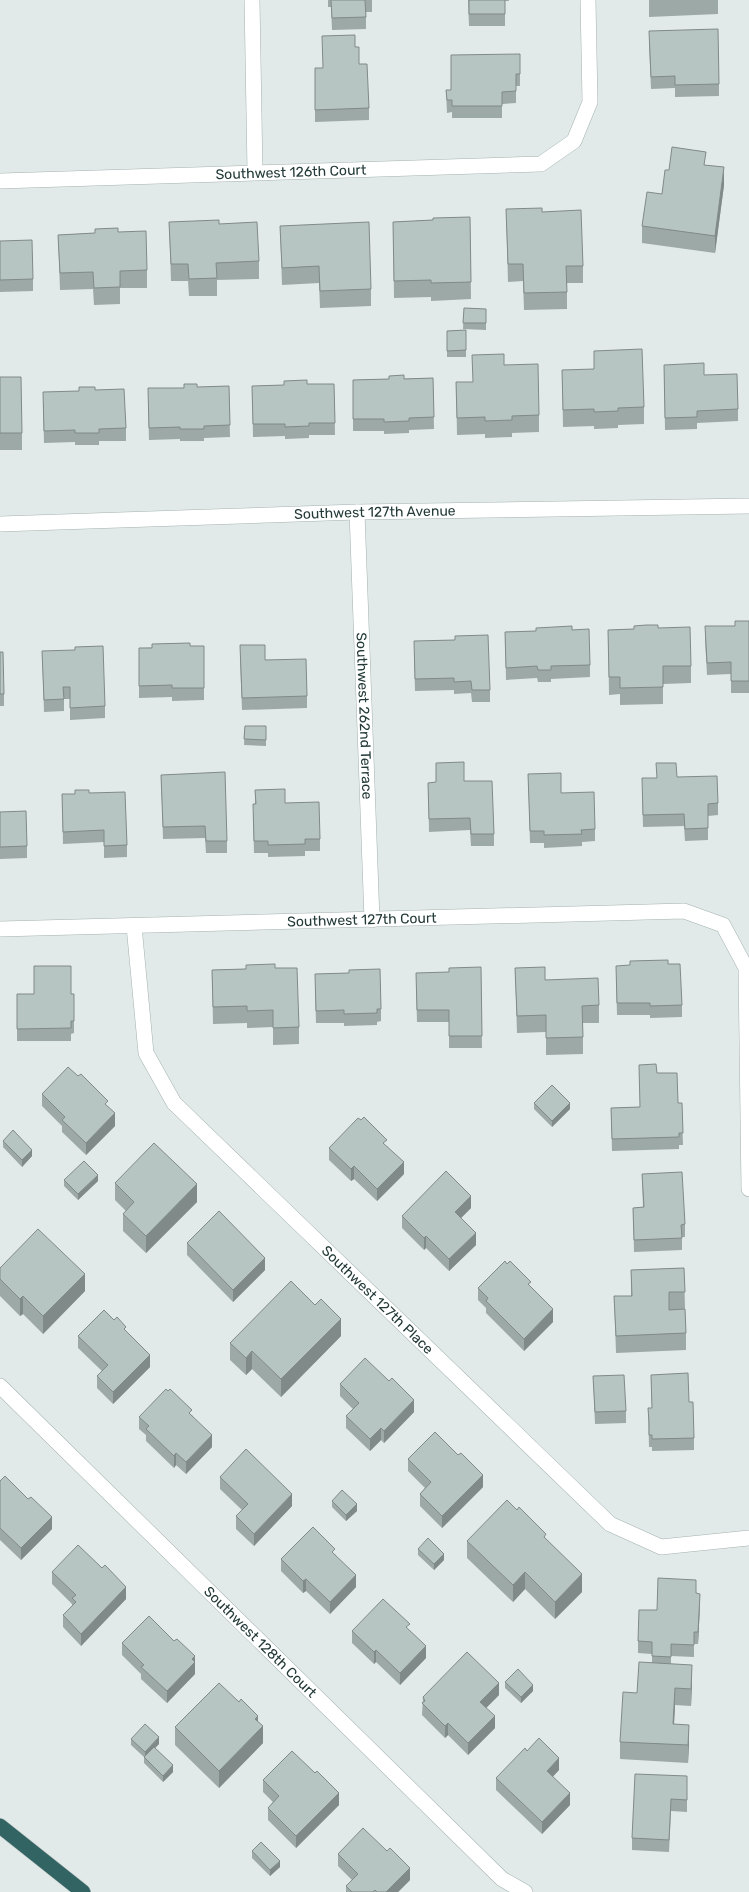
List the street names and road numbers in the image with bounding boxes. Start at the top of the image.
street label: Southwest 126th Court [215,161,367,183]
street label: Southwest 127th Avenue [294,502,456,523]
street label: Southwest 262nd Terrace [353,632,376,800]
street label: Southwest 127th Court [287,909,437,930]
street label: Southwest 127th Place [318,1242,437,1358]
street label: Southwest 128th Court [200,1583,321,1701]

